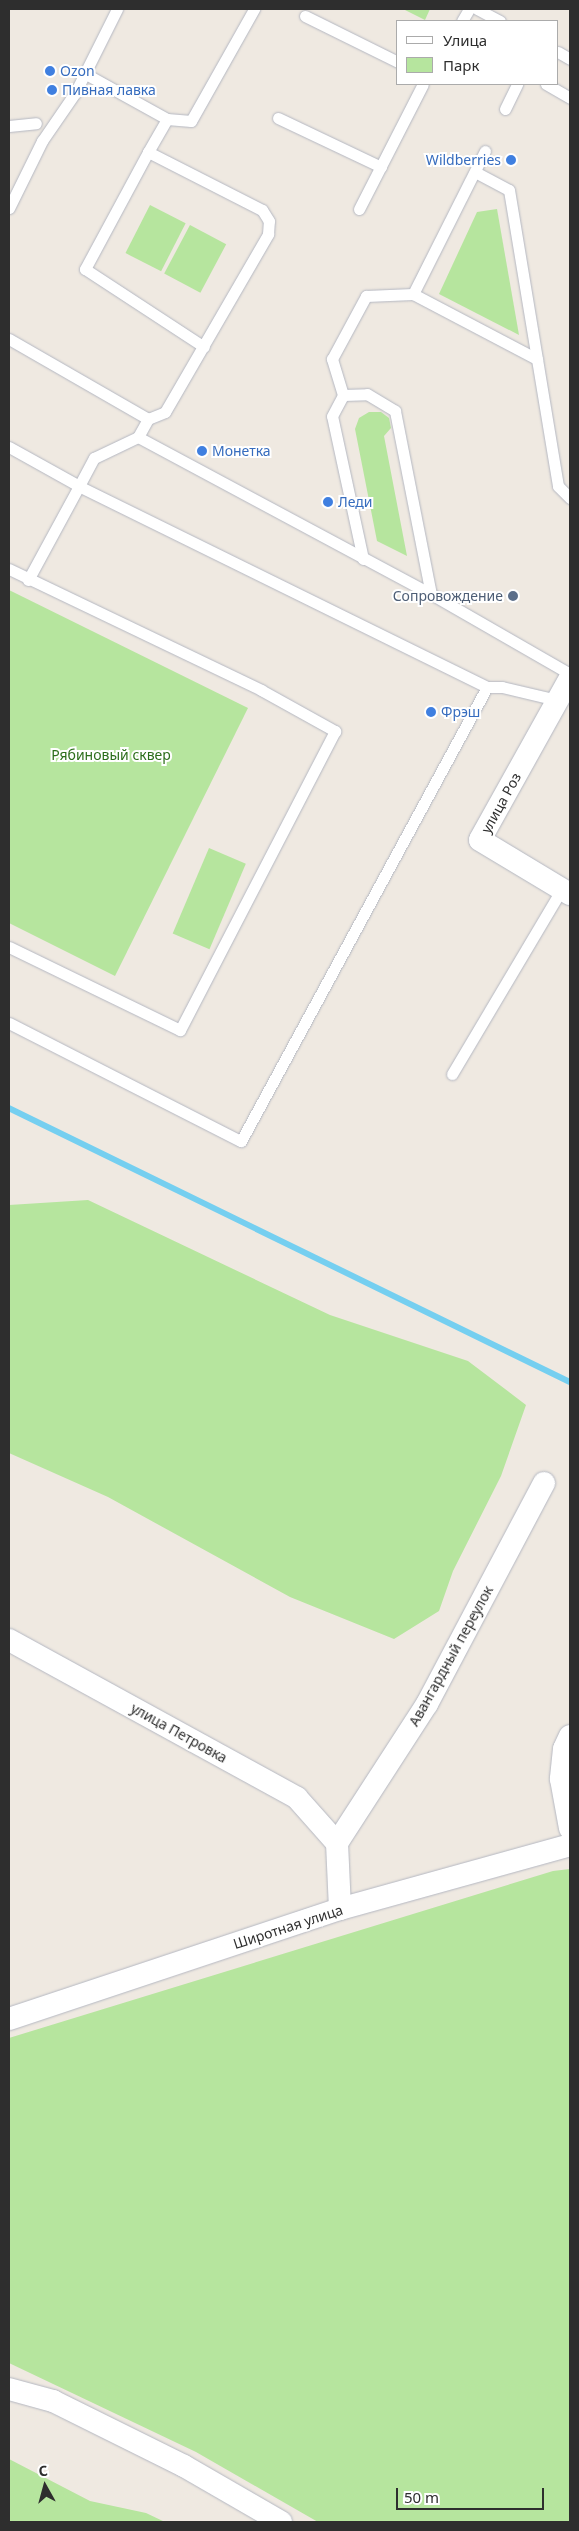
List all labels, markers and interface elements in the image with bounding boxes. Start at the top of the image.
legend [396,20,559,85]
text: Улица [443,30,487,50]
text: Парк [443,55,479,75]
place label: Ozon [60,63,95,79]
marker: Ozon [44,65,56,77]
place label: Пивная лавка [62,82,156,98]
marker: Пивная лавка [46,84,58,96]
place label: Wildberries [426,152,501,168]
marker: Wildberries [505,154,517,166]
place label: Монетка [212,443,271,459]
marker: Монетка [196,445,208,457]
place label: Леди [338,494,373,510]
marker: Леди [322,496,334,508]
place label: Сопровождение [393,588,503,604]
marker: Сопровождение [507,590,519,602]
place label: Фрэш [441,704,480,720]
marker: Фрэш [425,706,437,718]
park label: Рябиновый сквер [51,747,171,763]
street label: улица Роз [477,770,525,836]
street label: Авангардный переулок [405,1583,497,1729]
street label: улица Петровка [128,1700,230,1766]
street label: Широтная улица [231,1901,345,1953]
north arrow [20,2461,70,2511]
text: С [37,2461,49,2481]
scale bar [399,2478,546,2510]
text: 50 m [404,2487,439,2507]

